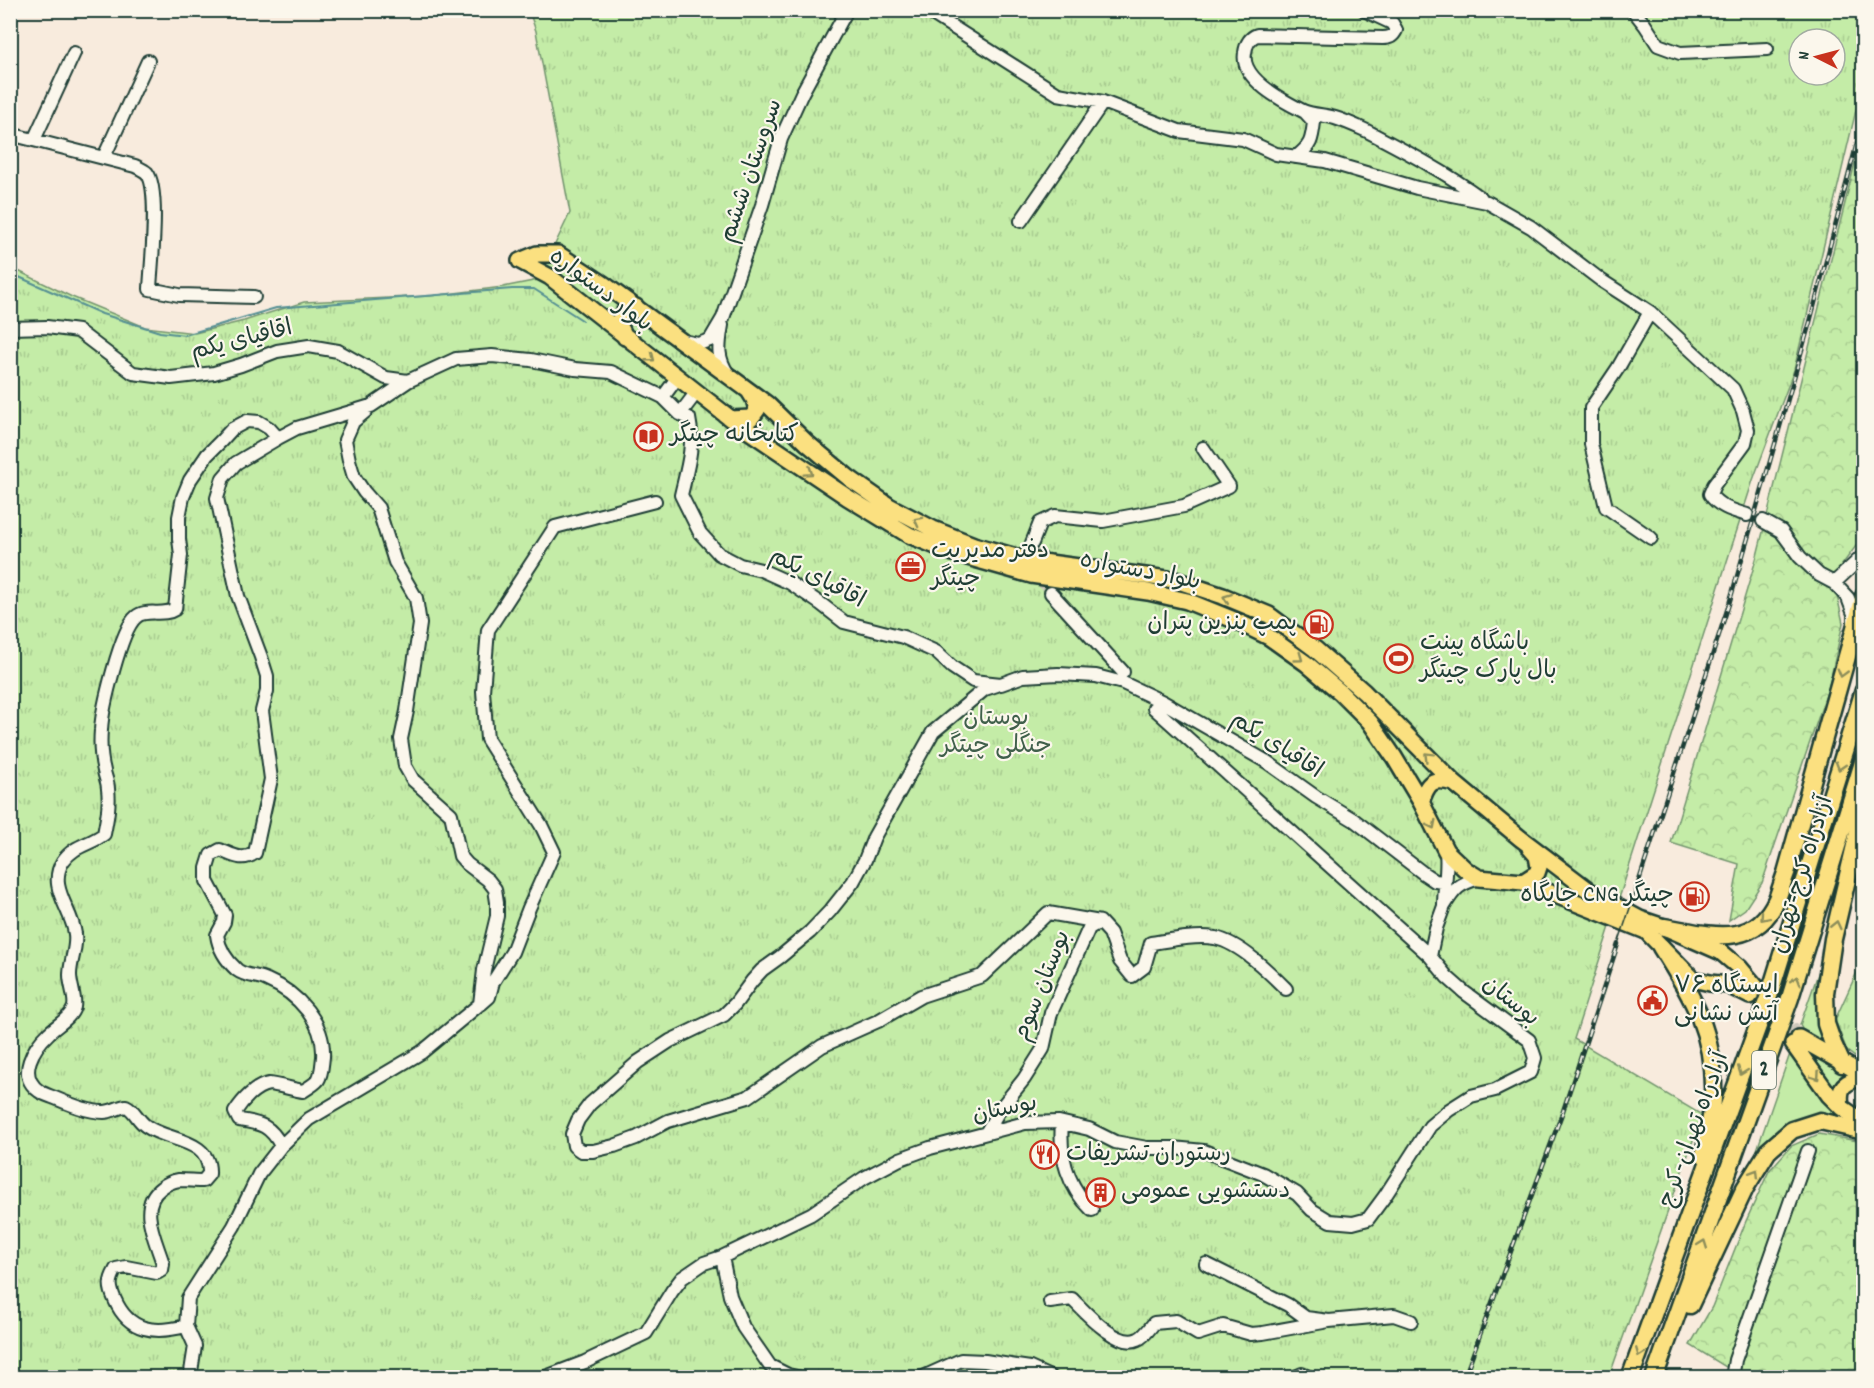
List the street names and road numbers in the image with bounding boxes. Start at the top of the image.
street label: سروستان ششم [712,95,792,247]
street label: بلوار دستواره [541,241,659,341]
street label: اقاقیای یکم [187,312,297,370]
street label: اقاقیای یکم [763,540,871,618]
street label: بلوار دستواره [1077,544,1203,600]
street label: اقاقیای یکم [1223,703,1329,789]
street label: آزادراه کرج-تهران [1763,791,1843,958]
street label: بوستان سوم [1005,926,1081,1046]
street label: بوستان [1474,968,1546,1036]
street label: آزادراه تهران-کرج [1651,1046,1739,1213]
road number: 2 [1752,1051,1776,1089]
street label: بوستان [970,1087,1040,1133]

